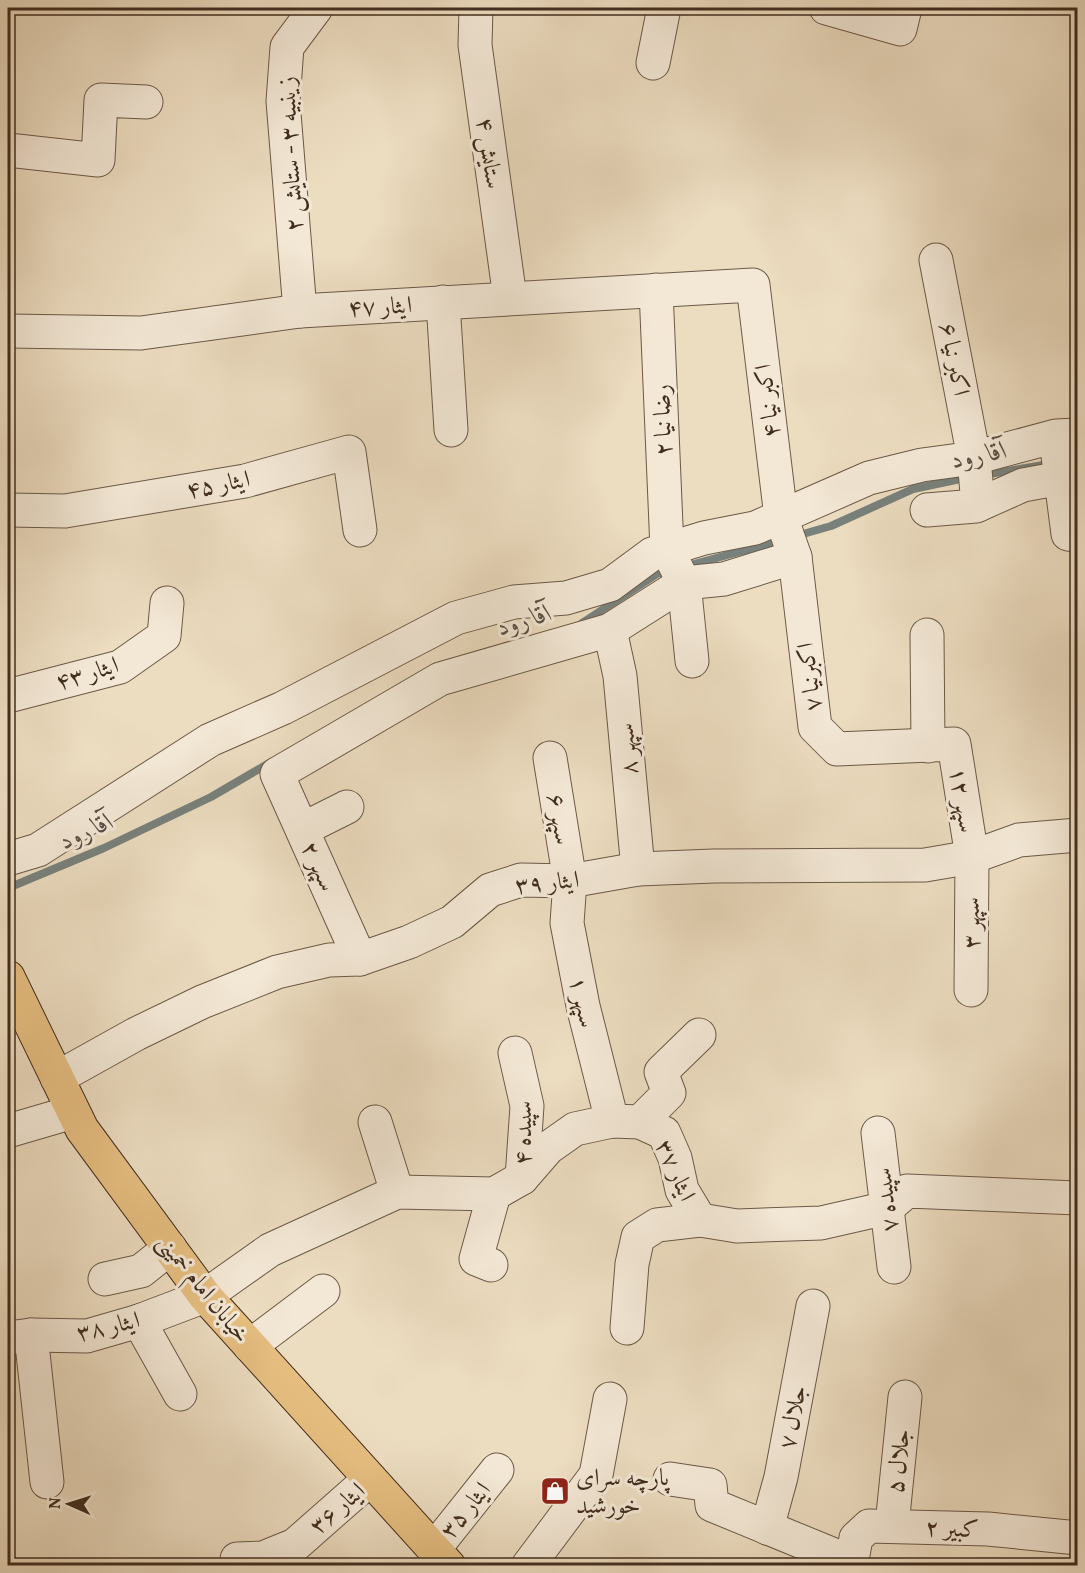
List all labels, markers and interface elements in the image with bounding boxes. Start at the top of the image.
street label: زینبیه ۳ - ستایش ۲ [271,75,313,232]
street label: ستایش ۴ [466,115,510,191]
street label: ایثار ۴۷ [347,289,413,327]
street label: اکبر نیا ۶ [929,320,977,399]
street label: اکبر نیا ۴ [748,362,790,440]
street label: رضا نیا ۲ [646,384,682,456]
water label: آقا رود [948,433,1011,479]
street label: ایثار ۴۵ [184,463,253,509]
water label: آقا رود [492,595,557,646]
street label: اکبرنیا ۷ [790,640,832,713]
street label: ایثار ۴۳ [52,649,123,701]
street label: سپهر ۸ [610,722,648,776]
street label: سپهر ۱۲ [939,765,983,835]
street label: سپهر ۶ [537,791,579,848]
water label: آقا رود [54,804,120,860]
street label: سپهر ۲ [291,836,343,897]
street label: ایثار ۳۹ [513,864,581,904]
street label: سپهر ۳ [956,897,990,949]
street label: سپهر ۱ [559,974,603,1031]
street label: سپیده ۴ [508,1101,542,1165]
street label: ایثار ۳۷ [646,1135,703,1207]
street label: سپیده ۷ [867,1166,909,1234]
street label: خیابان امام خمینی [146,1227,257,1353]
street label: ایثار ۳۸ [73,1304,144,1352]
street label: جلال ۷ [771,1383,817,1452]
street label: جلال ۵ [880,1427,920,1495]
place label: پارچه سرای خورشید [576,1462,671,1524]
north arrow [39,1474,99,1534]
shop icon: پارچه سرای خورشید [539,1475,571,1507]
street label: ایثار ۳۶ [303,1476,374,1543]
street label: ایثار ۳۵ [433,1476,500,1547]
text: N [45,1497,67,1510]
street label: کبیر ۲ [925,1512,979,1548]

